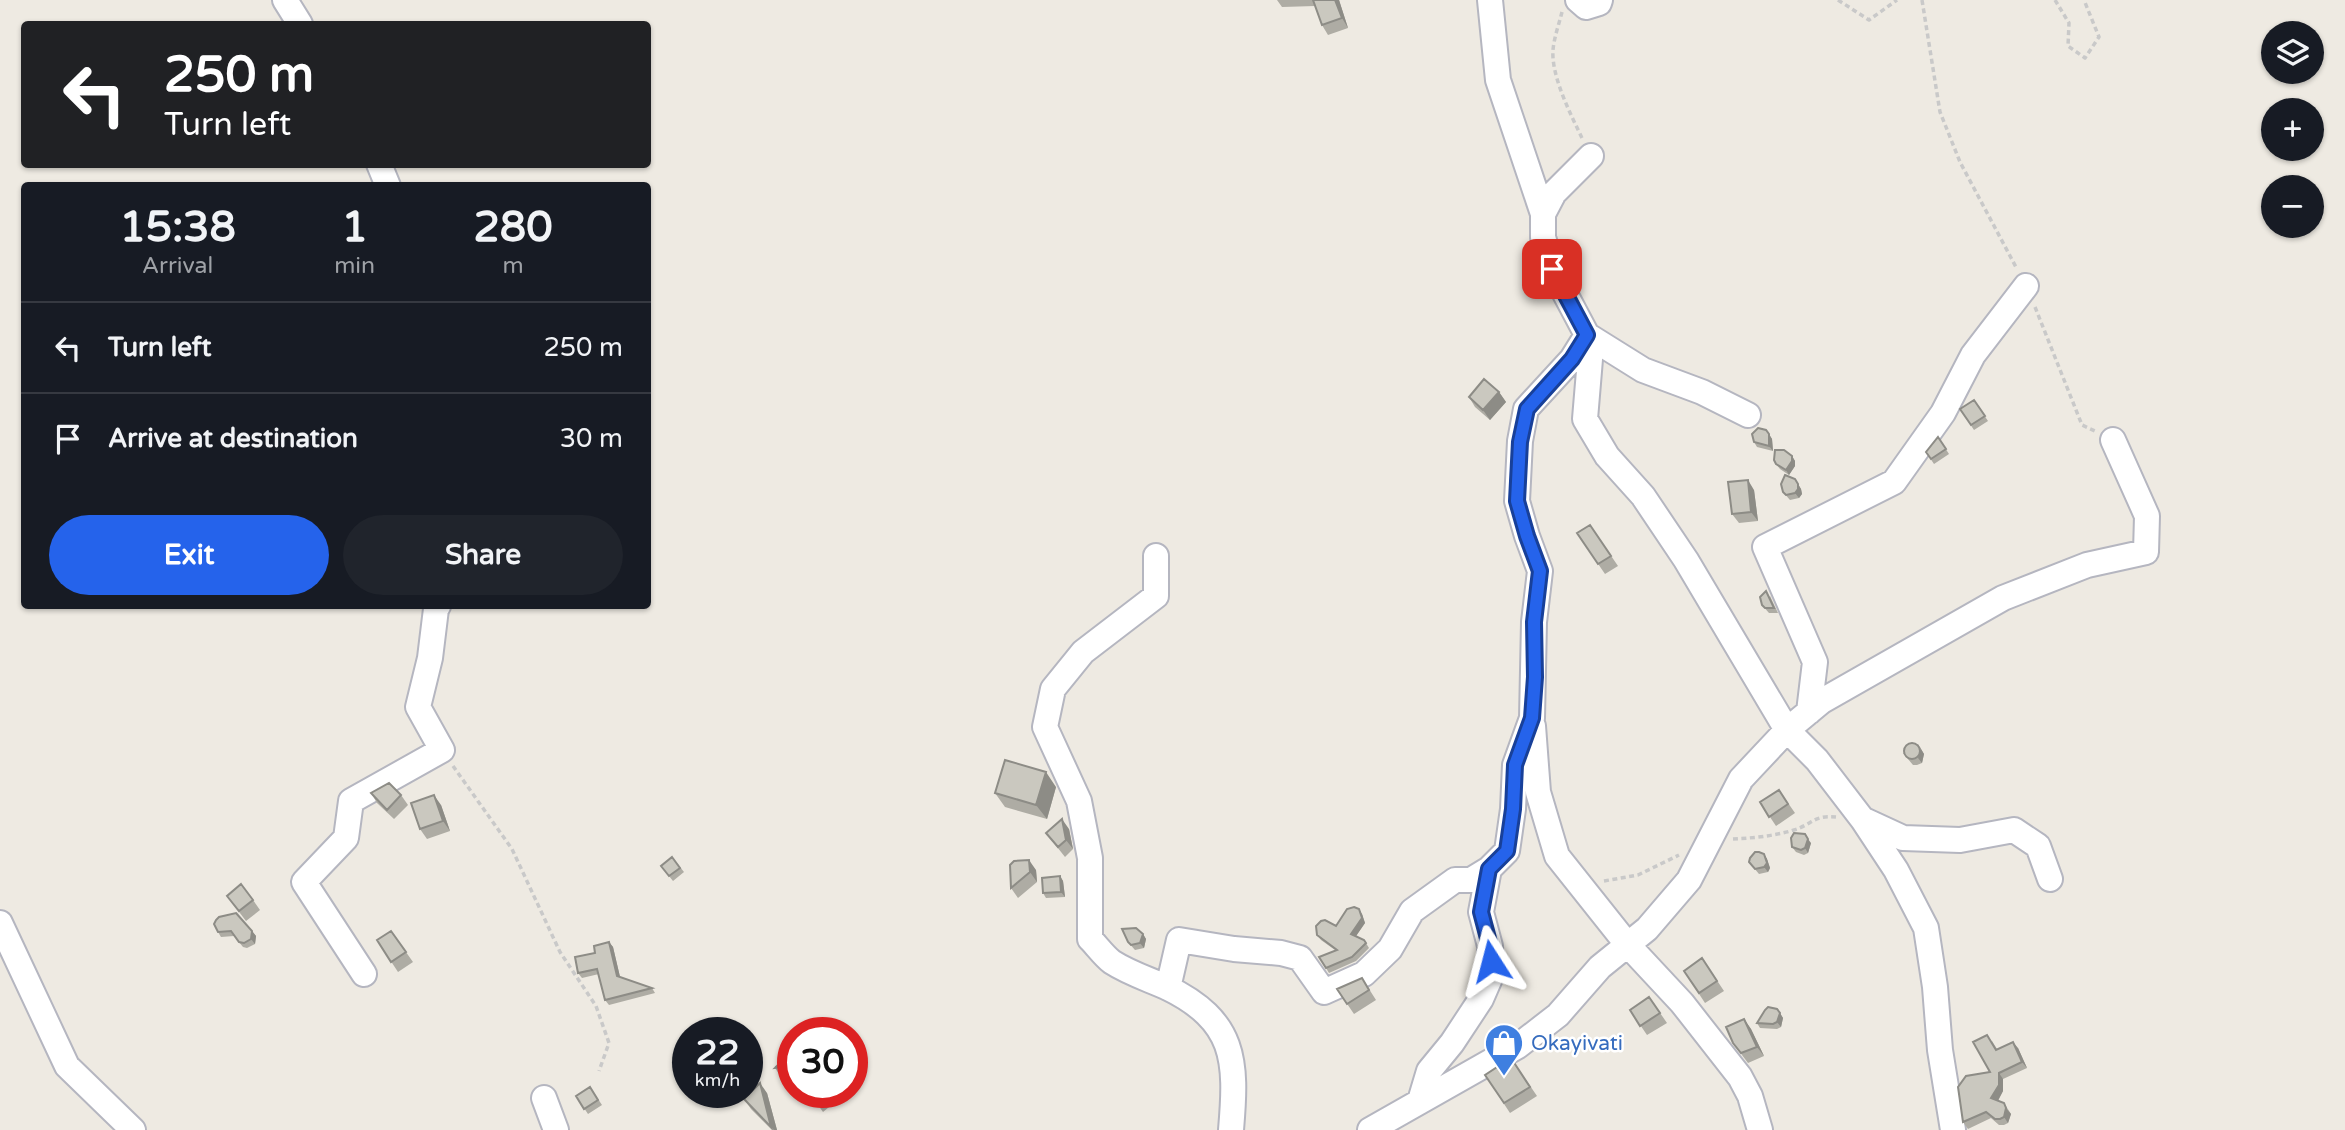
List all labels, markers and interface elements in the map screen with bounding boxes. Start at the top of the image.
map controls [2261,21,2324,238]
button: layers [2261,21,2324,84]
text: 250 m [164,46,314,105]
icon: left [49,49,140,140]
button: + [2261,98,2324,161]
text: Turn left [164,106,291,144]
button: − [2261,175,2324,238]
text: 15:38 [119,202,236,253]
text: 1 [341,202,368,253]
text: 280 [473,202,553,253]
pin [1522,239,1582,299]
icon: arrive [1533,250,1571,288]
text: Arrival [142,252,213,280]
text: min [334,252,375,280]
text: m [502,252,524,280]
icon: left [49,329,87,367]
text: Turn left [108,332,211,363]
text: 250 m [543,332,623,363]
icon: arrive [49,420,87,458]
text: Arrive at destination [108,423,358,454]
text: 30 m [560,423,623,454]
button: Exit [49,515,329,595]
button: Share [343,515,623,595]
position arrow [1454,924,1528,998]
speed limit sign: 30 [777,1017,868,1108]
shop icon: Okayivati [1483,1022,1525,1077]
place label: Okayivati [1531,1031,1623,1056]
text: 22 [696,1032,739,1074]
text: km/h [695,1069,740,1091]

